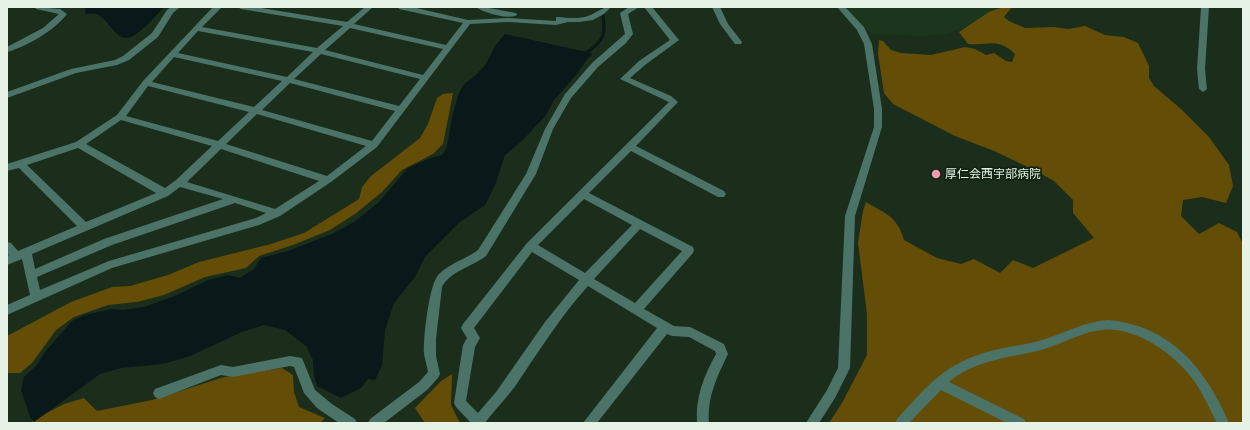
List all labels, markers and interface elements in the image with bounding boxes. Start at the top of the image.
place label: 厚仁会西宇部病院 [945,167,1041,181]
marker: 厚仁会西宇部病院 [930,168,942,180]

